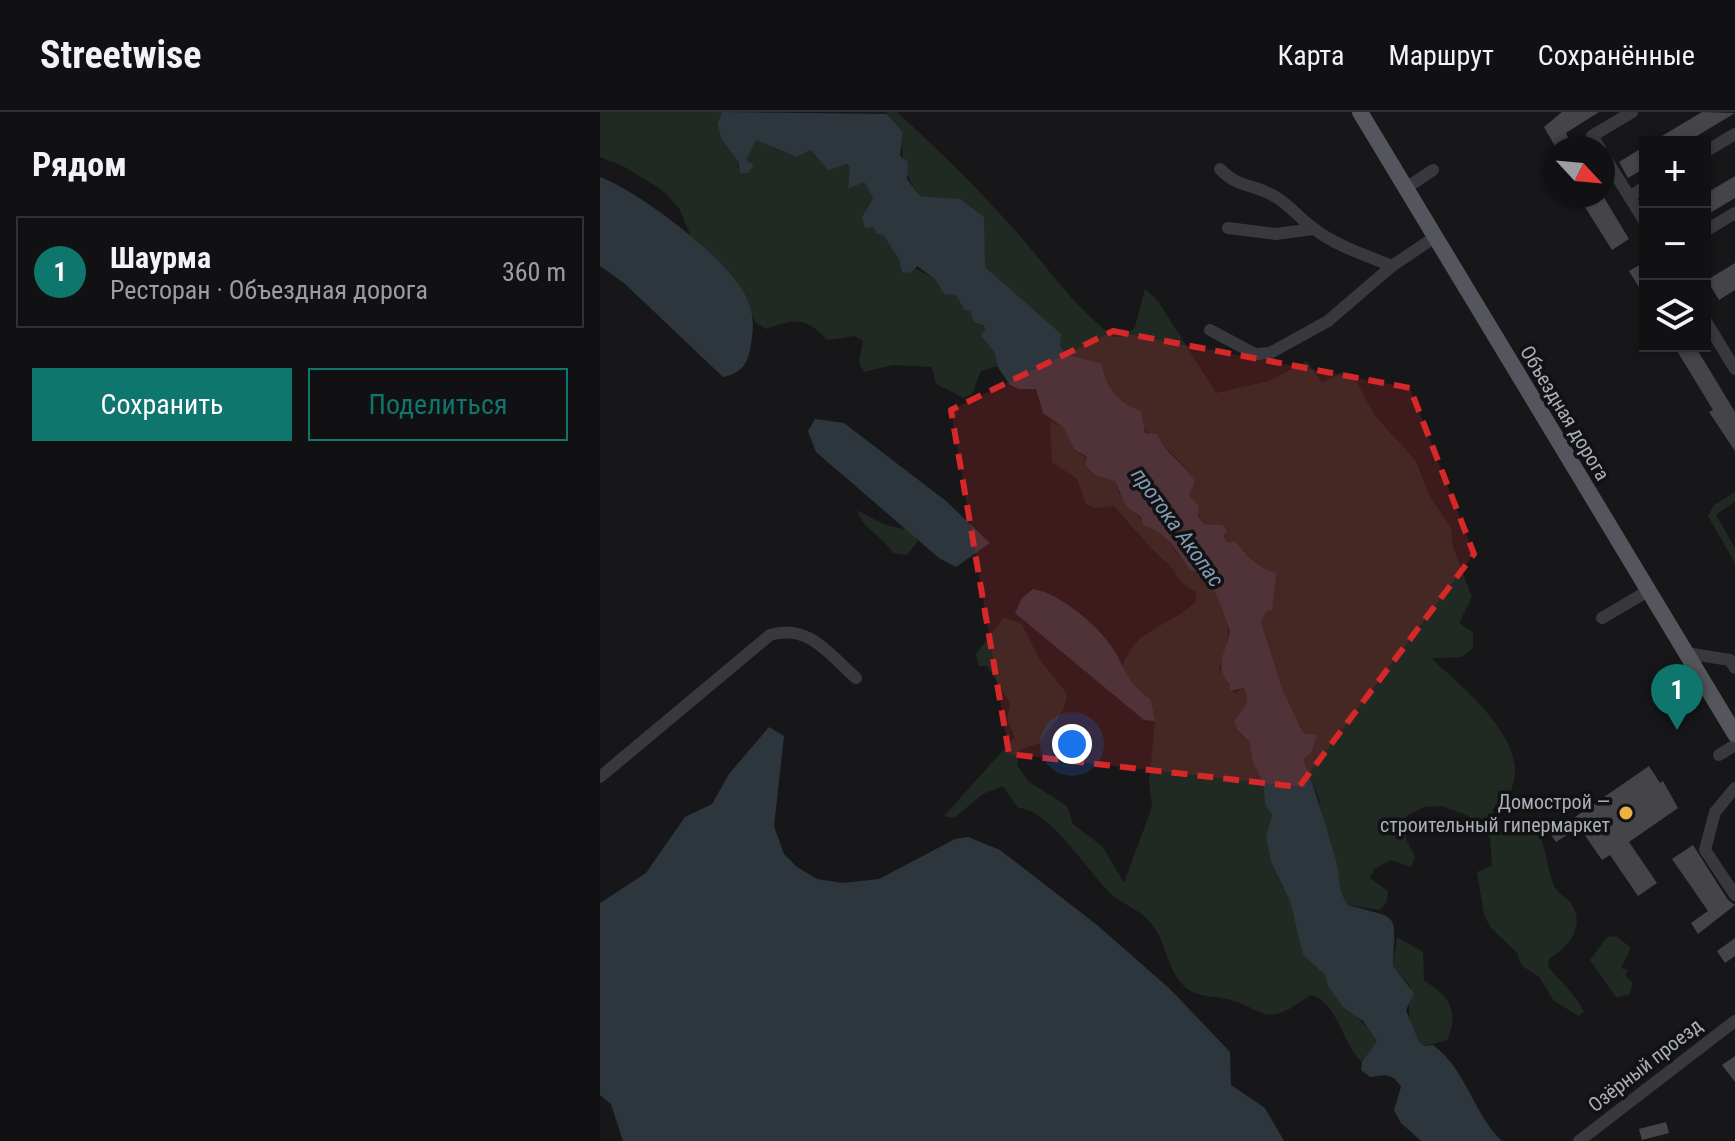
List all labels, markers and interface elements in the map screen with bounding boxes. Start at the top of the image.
text: Streetwise [40,33,201,77]
text: Карта [1278,39,1344,72]
text: Маршрут [1388,39,1494,72]
text: Сохранённые [1538,39,1695,72]
north arrow [1543,136,1615,208]
map controls [1639,136,1711,352]
button: + [1639,136,1711,208]
text: Рядом [32,144,127,184]
button: − [1639,208,1711,280]
text: Шаурма [110,240,211,275]
text: 1 [53,257,67,287]
text: 360 m [502,257,566,287]
text: Ресторан · Объездная дорога [110,275,428,305]
button: layers [1639,280,1711,352]
street label: Объездная дорога [1515,341,1615,485]
button: Сохранить [32,368,292,441]
button: Поделиться [308,368,568,441]
water label: протока Акопас [1126,463,1229,592]
pin: 1 [1651,664,1703,730]
your location [1052,724,1092,764]
place label: Домострой — строительный гипермаркет [1380,790,1610,837]
marker: Домострой — строительный гипермаркет [1617,804,1635,822]
street label: Озёрный проезд [1583,1013,1707,1117]

